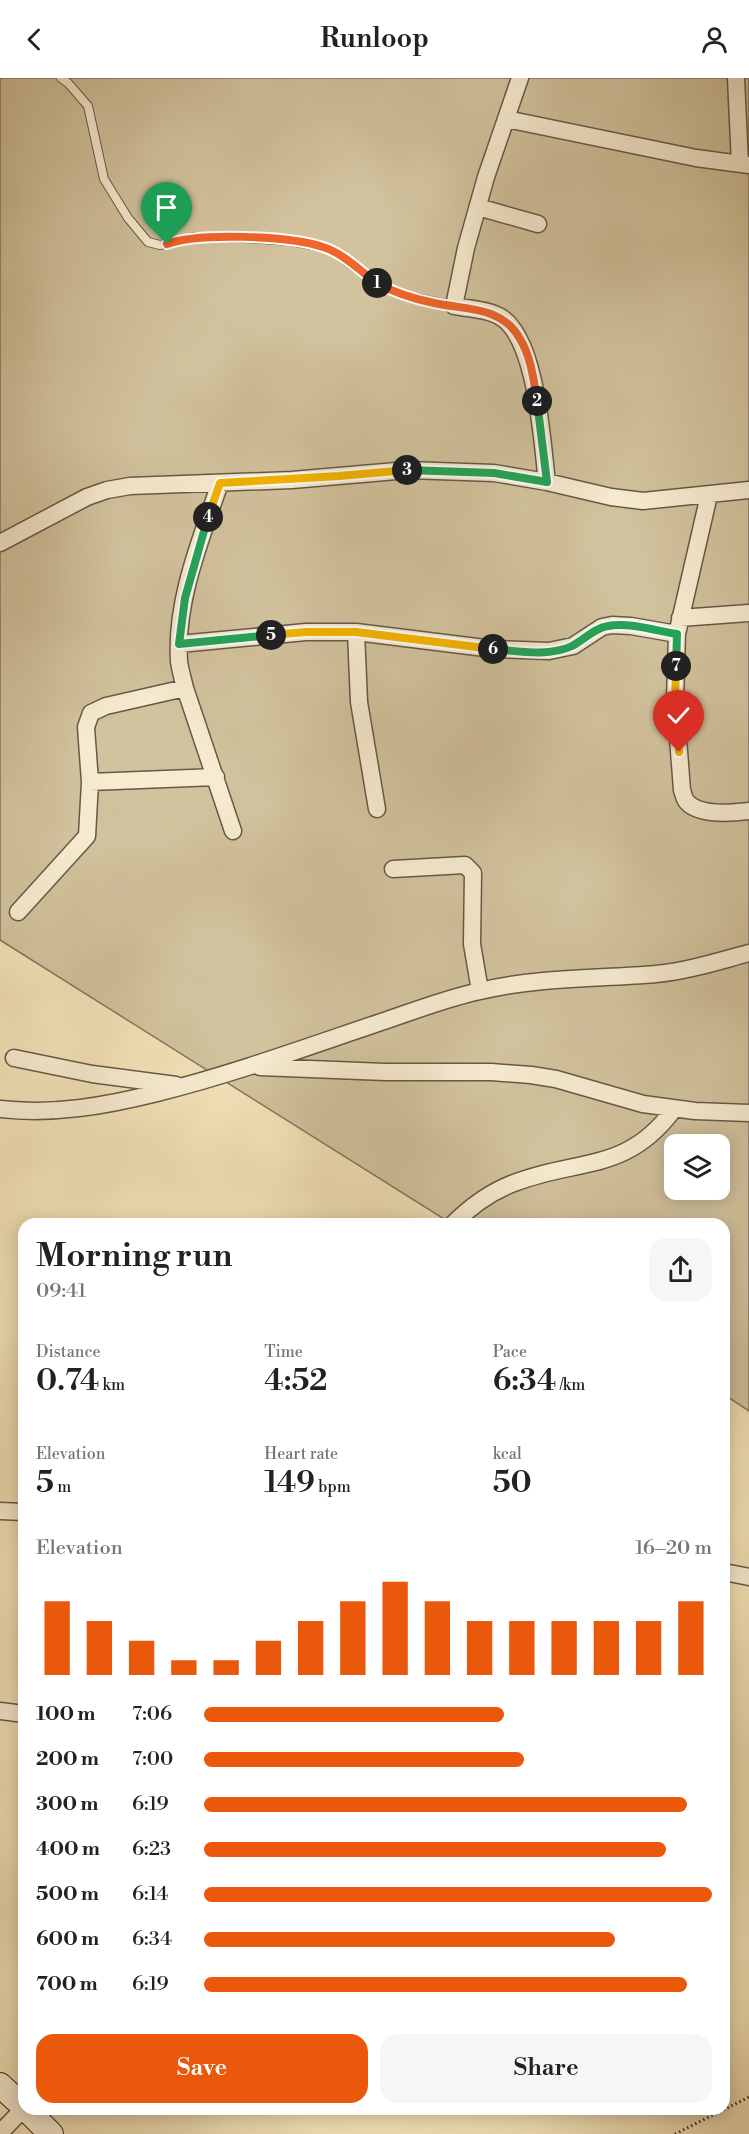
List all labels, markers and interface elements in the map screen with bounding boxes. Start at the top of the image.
text: Runloop [320,22,429,56]
icon: back [18,23,51,56]
icon: person [698,23,731,56]
pin [141,182,192,244]
icon: arrive [150,191,183,224]
pin: 1 [362,268,392,298]
text: 1 [373,273,381,293]
pin: 2 [522,386,552,416]
text: 2 [532,391,542,411]
pin: 3 [392,455,422,485]
text: 3 [402,460,412,480]
pin: 4 [193,502,223,532]
text: 4 [203,507,213,527]
pin: 5 [256,620,286,650]
text: 5 [266,625,276,645]
pin: 6 [478,634,508,664]
text: 6 [488,639,498,659]
pin: 7 [661,651,691,681]
text: 7 [671,656,681,676]
pin [653,690,704,752]
icon: check [662,699,695,732]
map controls [664,1134,730,1200]
button: layers [664,1134,730,1200]
text: Morning run [36,1236,233,1277]
button: share [649,1238,712,1301]
text: 09:41 [36,1279,86,1304]
text: Distance [36,1342,101,1362]
text: Time [264,1342,303,1362]
text: Pace [493,1342,527,1362]
text: 0.74 [36,1362,99,1400]
text: 4:52 [264,1362,328,1400]
text: 6:34 [493,1362,556,1400]
text: km [99,1375,125,1395]
text: /km [556,1375,585,1395]
text: Elevation [36,1444,105,1464]
text: Heart rate [264,1444,338,1464]
text: kcal [493,1444,522,1464]
text: 5 [36,1464,54,1502]
text: 149 [264,1464,315,1502]
text: 50 [493,1464,532,1502]
text: m [54,1477,71,1497]
text: bpm [315,1477,351,1497]
text: Elevation [36,1536,123,1561]
text: 16–20 m [635,1536,712,1561]
text: 100 m [36,1702,95,1727]
text: 7:06 [132,1702,172,1727]
text: 200 m [36,1747,99,1772]
text: 7:00 [132,1747,173,1772]
text: 300 m [36,1792,99,1817]
text: 6:19 [132,1792,169,1817]
text: 400 m [36,1837,100,1862]
text: 6:23 [132,1837,171,1862]
text: 500 m [36,1882,99,1907]
text: 6:14 [132,1882,168,1907]
text: 600 m [36,1927,99,1952]
text: 6:34 [132,1927,172,1952]
text: 700 m [36,1972,98,1997]
text: 6:19 [132,1972,169,1997]
button: Save [36,2034,368,2103]
button: Share [380,2034,712,2103]

